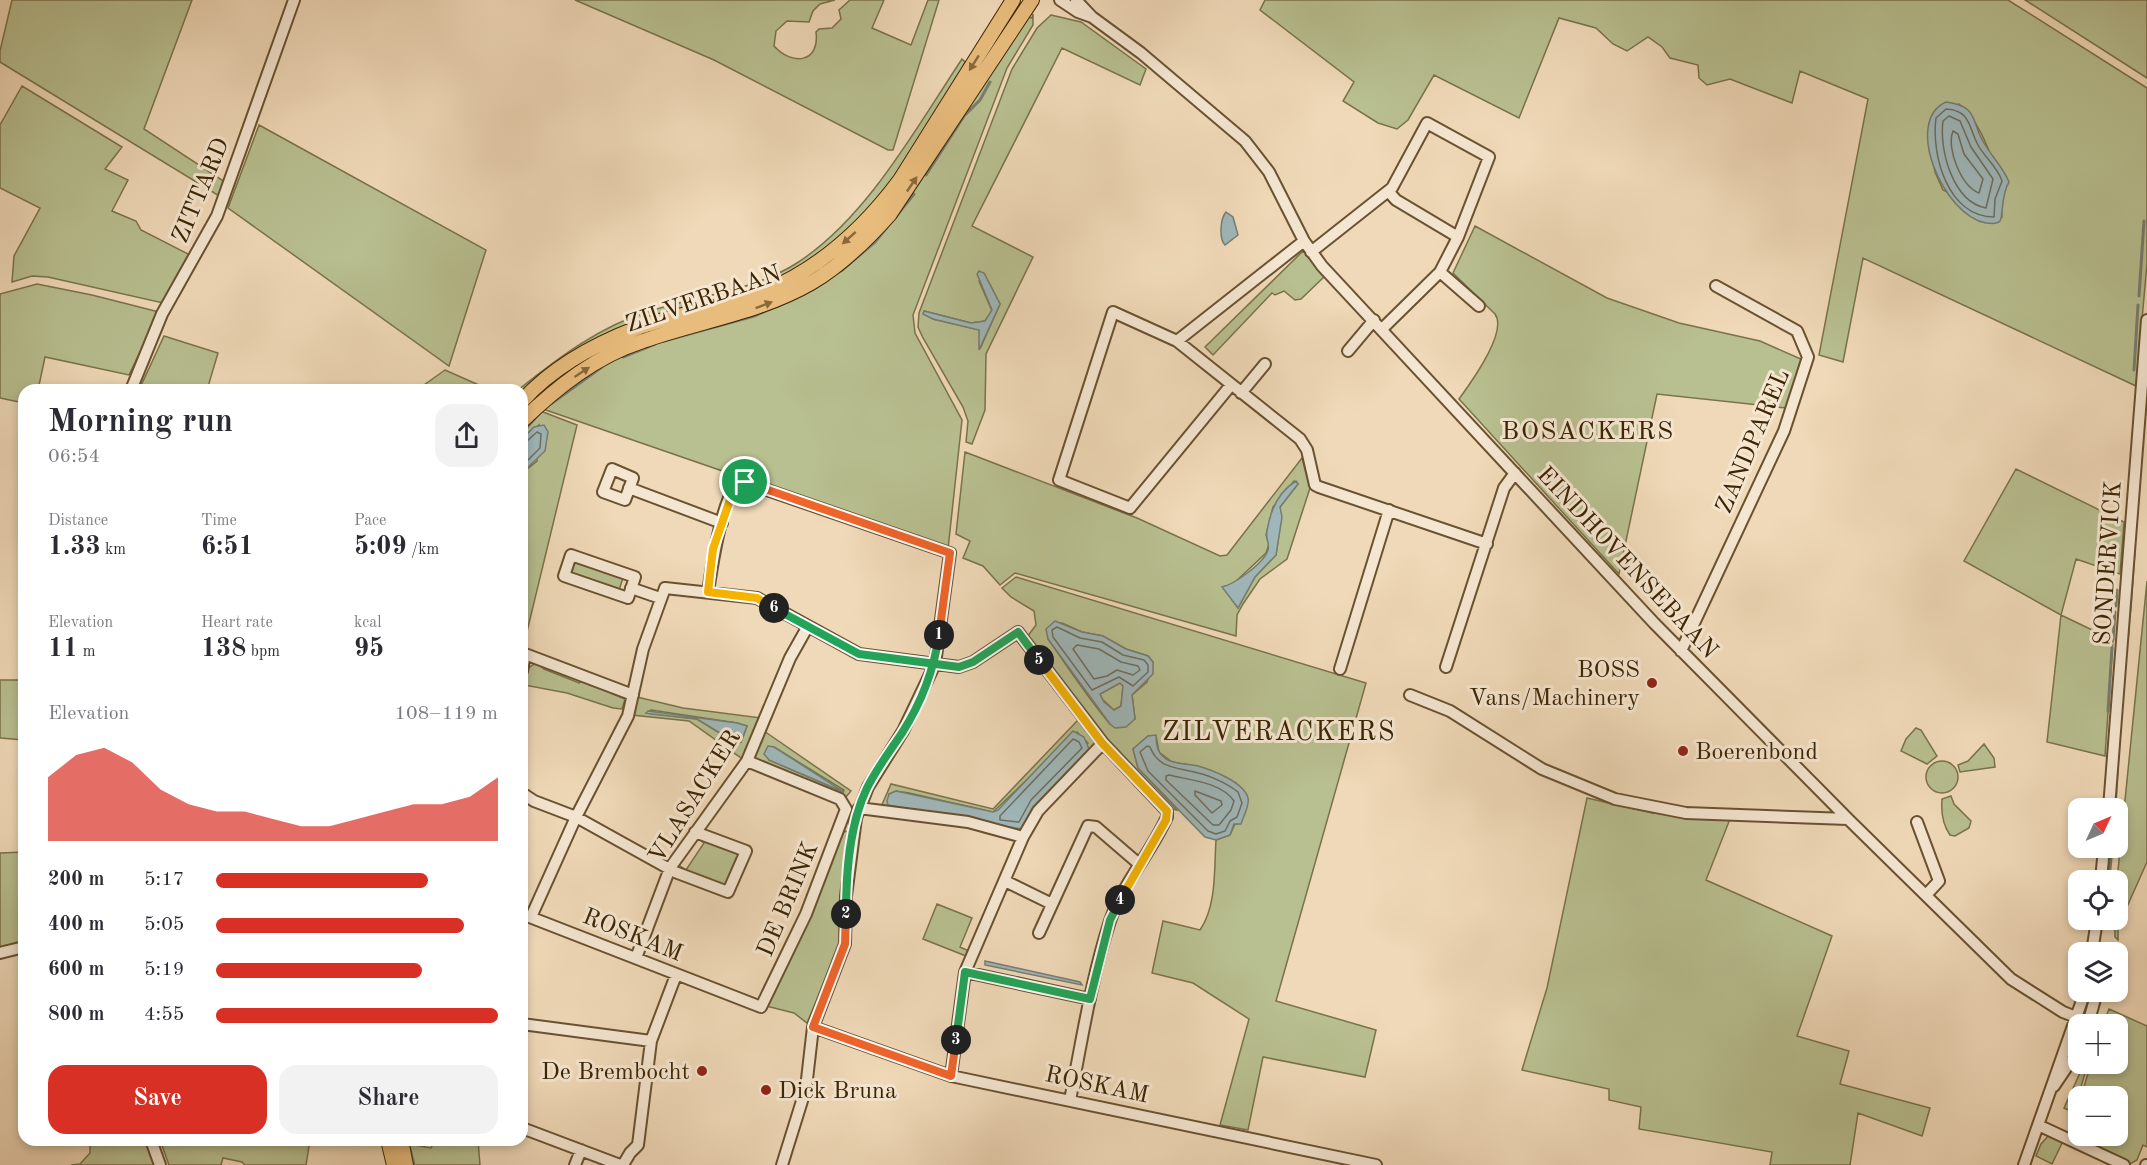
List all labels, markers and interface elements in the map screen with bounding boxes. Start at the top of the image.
one-way arrow [969,55,980,71]
street label: ZITTARD [169,135,235,247]
one-way arrow [906,176,918,192]
one-way arrow [841,231,856,245]
street label: ZILVERBAAN [623,262,785,338]
one-way arrow [755,300,773,310]
one-way arrow [573,366,589,378]
street label: ZANDPAREL [1713,366,1795,517]
button: share [435,404,498,467]
text: Morning run [48,406,233,439]
district label: BOSACKERS [1501,419,1675,445]
text: 06:54 [48,447,100,467]
pin [719,456,770,507]
street label: EINDHOVENSEBAAN [1532,463,1722,664]
icon: arrive [728,465,761,498]
street label: SONDERVICK [2091,480,2127,646]
text: Distance [48,513,108,529]
text: Time [201,513,237,529]
text: Pace [354,513,386,529]
text: 1.33 [48,534,101,560]
text: 6:51 [201,534,254,560]
text: 5:09 [354,534,407,560]
text: km [101,542,126,558]
text: /km [407,542,439,558]
pin: 6 [759,593,789,623]
text: 6 [769,600,779,616]
text: Elevation [48,615,113,631]
text: Heart rate [201,615,273,631]
text: kcal [354,615,382,631]
pin: 1 [924,620,954,650]
text: 1 [934,627,944,643]
text: 11 [48,636,78,662]
text: 138 [201,636,246,662]
text: 95 [354,636,384,662]
text: m [78,644,95,660]
text: bpm [246,644,280,660]
pin: 5 [1024,645,1054,675]
text: 5 [1034,652,1044,668]
place label: BOSS Vans/Machinery [1469,659,1640,711]
marker: BOSS Vans/Machinery [1645,676,1659,690]
text: Elevation [48,704,129,724]
text: 108–119 m [395,704,498,724]
district label: ZILVERACKERS [1162,719,1396,746]
street label: VLASACKER [645,726,746,868]
place label: Boerenbond [1695,741,1818,765]
marker: Boerenbond [1676,744,1690,758]
north arrow [2068,798,2128,858]
map controls [2068,798,2128,1146]
street label: DE BRINK [754,839,824,961]
text: 200 m [48,870,104,890]
text: 5:17 [144,870,184,890]
button: locate [2068,870,2128,930]
pin: 4 [1105,885,1135,915]
text: 4 [1115,892,1125,908]
pin: 2 [831,899,861,929]
street label: ROSKAM [579,905,686,967]
text: 2 [841,906,851,922]
text: 400 m [48,915,104,935]
text: 5:05 [144,915,184,935]
button: layers [2068,942,2128,1002]
text: 600 m [48,960,104,980]
text: 5:19 [144,960,184,980]
text: 800 m [48,1005,104,1025]
text: 4:55 [144,1005,184,1025]
button: + [2068,1014,2128,1074]
pin: 3 [941,1025,971,1055]
text: 3 [951,1032,961,1048]
place label: De Brembocht [541,1061,690,1085]
street label: ROSKAM [1043,1063,1151,1109]
marker: De Brembocht [695,1064,709,1078]
button: Save [48,1065,267,1134]
button: Share [279,1065,498,1134]
place label: Dick Bruna [778,1080,897,1104]
marker: Dick Bruna [759,1083,773,1097]
button: − [2068,1086,2128,1146]

